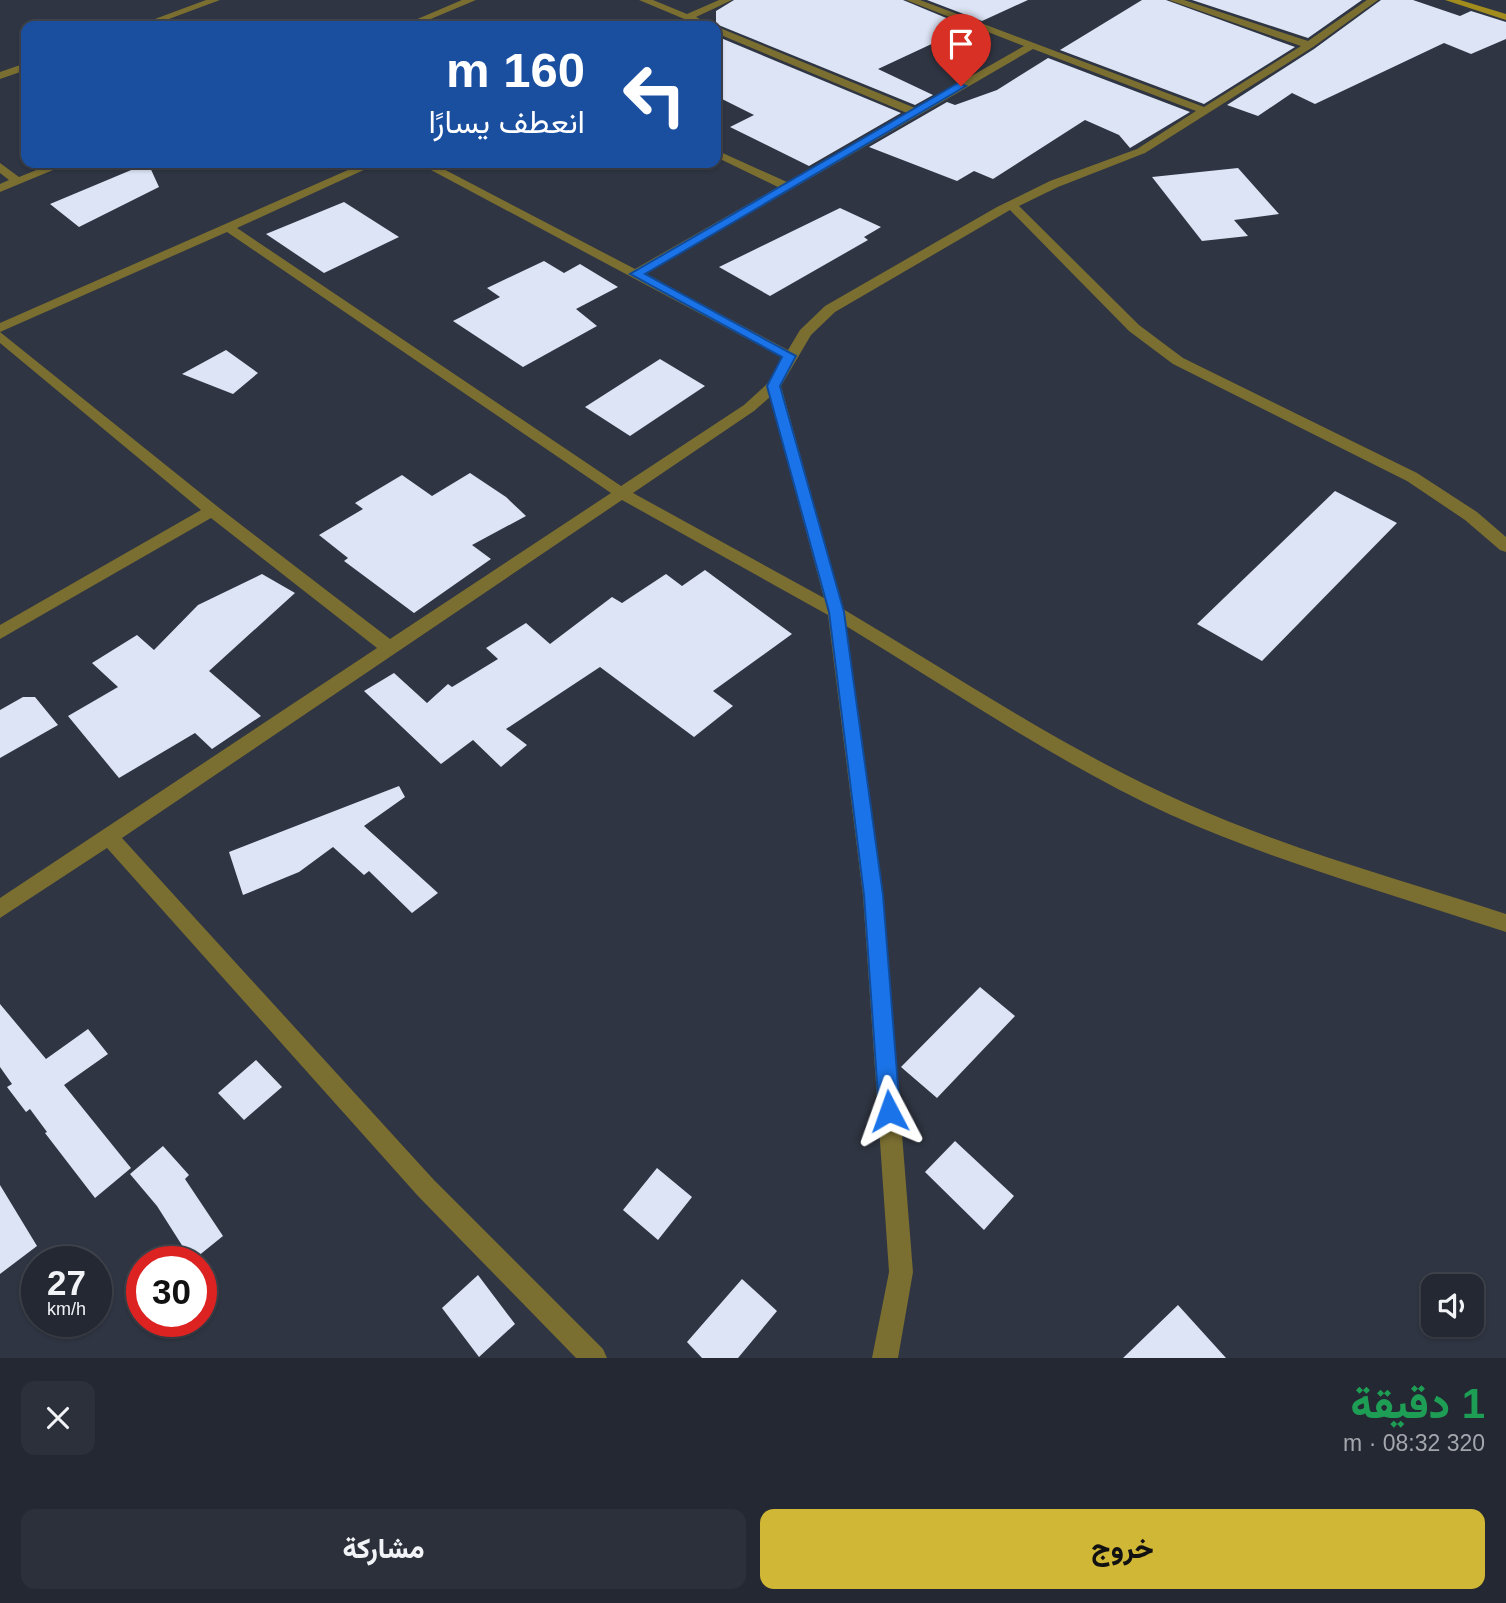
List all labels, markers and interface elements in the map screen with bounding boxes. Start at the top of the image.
pin [931,14,991,86]
icon: arrive [942,25,980,63]
text: 160 m [446,43,585,97]
icon: left [609,49,700,140]
text: انعطف يسارًا [428,104,585,140]
position arrow [852,1074,926,1148]
speed limit sign: 30 [126,1246,217,1337]
text: 27 [47,1263,86,1302]
map controls [1421,1274,1484,1337]
button: sound [1421,1274,1484,1337]
text: km/h [47,1299,86,1319]
text: 1 دقيقة [1351,1380,1485,1427]
button: close [21,1381,95,1455]
text: 320 m · 08:32 [1343,1430,1485,1456]
button: مشاركة [21,1509,746,1589]
button: خروج [760,1509,1485,1589]

